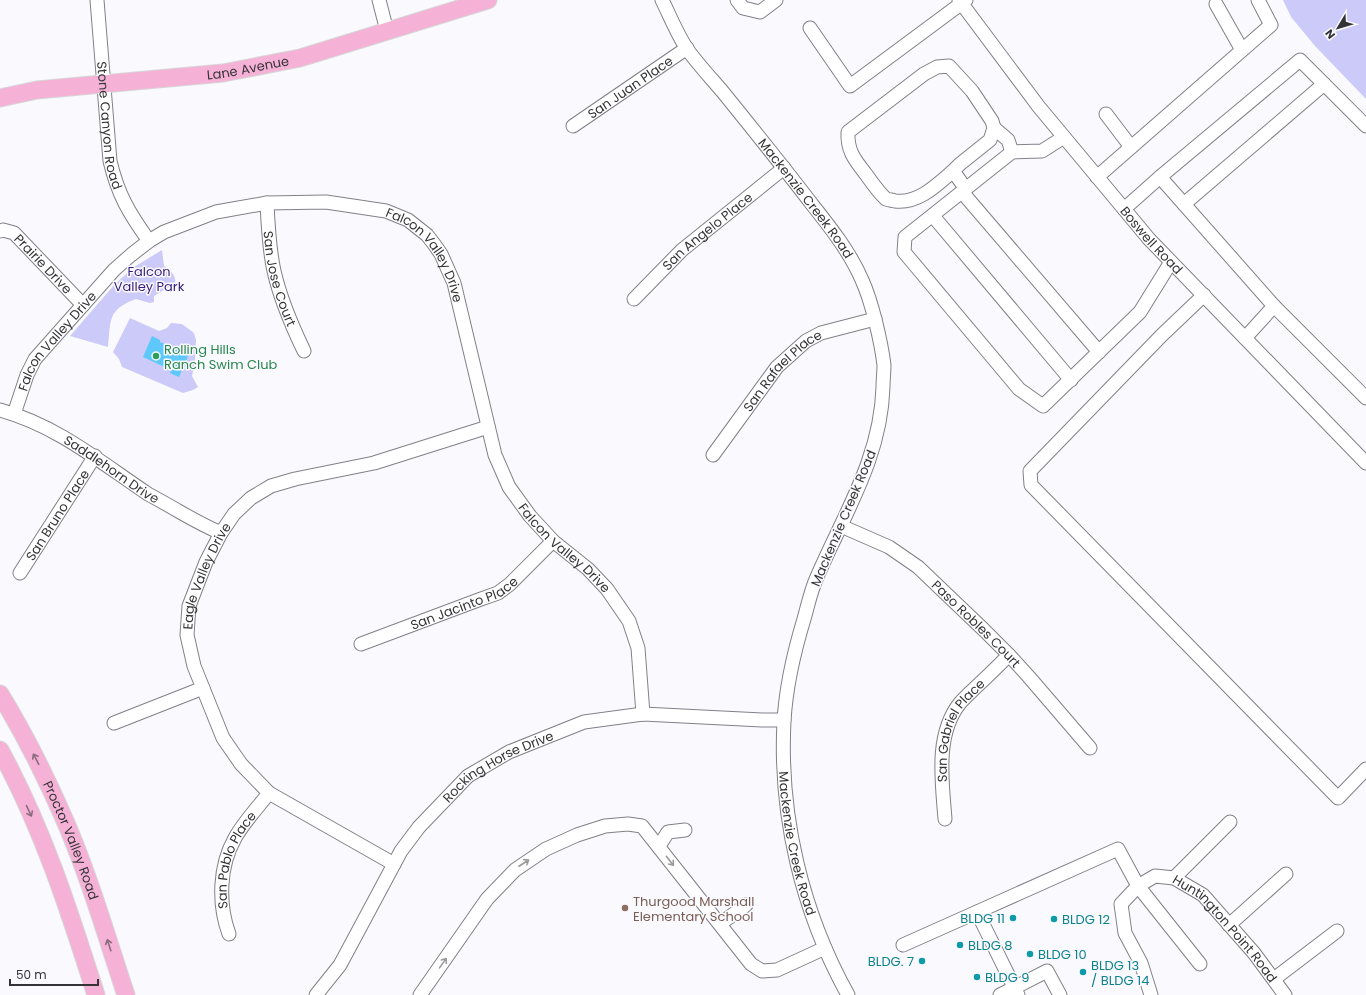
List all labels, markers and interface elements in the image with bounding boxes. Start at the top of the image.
north arrow [1318,8,1358,48]
text: N [1321,26,1339,42]
street label: Lane Avenue [206,51,291,84]
street label: San Juan Place [584,51,677,123]
street label: Stone Canyon Road [92,61,127,192]
street label: Mackenzie Creek Road [754,134,858,262]
street label: San Angelo Place [658,188,757,275]
street label: Boswell Road [1116,202,1187,279]
street label: Falcon Valley Drive [383,203,467,304]
street label: Prairie Drive [10,230,76,298]
street label: San Jose Court [259,230,301,330]
park label: Falcon Valley Park [114,262,185,296]
street label: Falcon Valley Drive [13,287,101,393]
street label: San Rafael Place [739,325,825,416]
place label: Rolling Hills Ranch Swim Club [164,340,278,374]
marker: Rolling Hills Ranch Swim Club [151,351,161,361]
street label: Saddlehorn Drive [60,431,162,508]
street label: Mackenzie Creek Road [806,447,881,589]
street label: San Bruno Place [21,466,94,565]
street label: Falcon Valley Drive [514,499,615,597]
street label: Eagle Valley Drive [178,519,236,630]
street label: San Jacinto Place [408,572,522,635]
street label: Paso Robles Court [927,576,1025,672]
street label: San Gabriel Place [933,675,989,783]
street label: Rocking Horse Drive [438,726,556,807]
one-way arrow [32,753,39,765]
street label: Mackenzie Creek Road [774,771,821,918]
street label: Proctor Valley Road [38,778,103,902]
one-way arrow [26,804,33,816]
street label: San Pablo Place [213,807,261,910]
one-way arrow [666,855,675,866]
one-way arrow [518,859,530,867]
street label: Huntington Point Road [1169,870,1282,987]
place label: Thurgood Marshall Elementary School [633,892,754,926]
marker: Thurgood Marshall Elementary School [620,903,630,913]
place label: BLDG 11 [960,909,1005,928]
place label: BLDG 12 [1062,910,1110,929]
marker: BLDG 11 [1008,913,1018,923]
marker: BLDG 12 [1049,914,1059,924]
place label: BLDG 8 [968,936,1013,955]
one-way arrow [105,938,112,951]
marker: BLDG 8 [955,940,965,950]
place label: BLDG 10 [1038,945,1087,964]
marker: BLDG 10 [1025,949,1035,959]
place label: BLDG. 7 [868,952,914,971]
marker: BLDG. 7 [917,956,927,966]
place label: BLDG 13 / BLDG 14 [1091,956,1149,990]
one-way arrow [438,958,447,969]
scale bar [10,961,98,987]
text: 50 m [16,966,47,983]
marker: BLDG 13 / BLDG 14 [1078,967,1088,977]
place label: BLDG 9 [985,968,1030,987]
marker: BLDG 9 [972,972,982,982]

